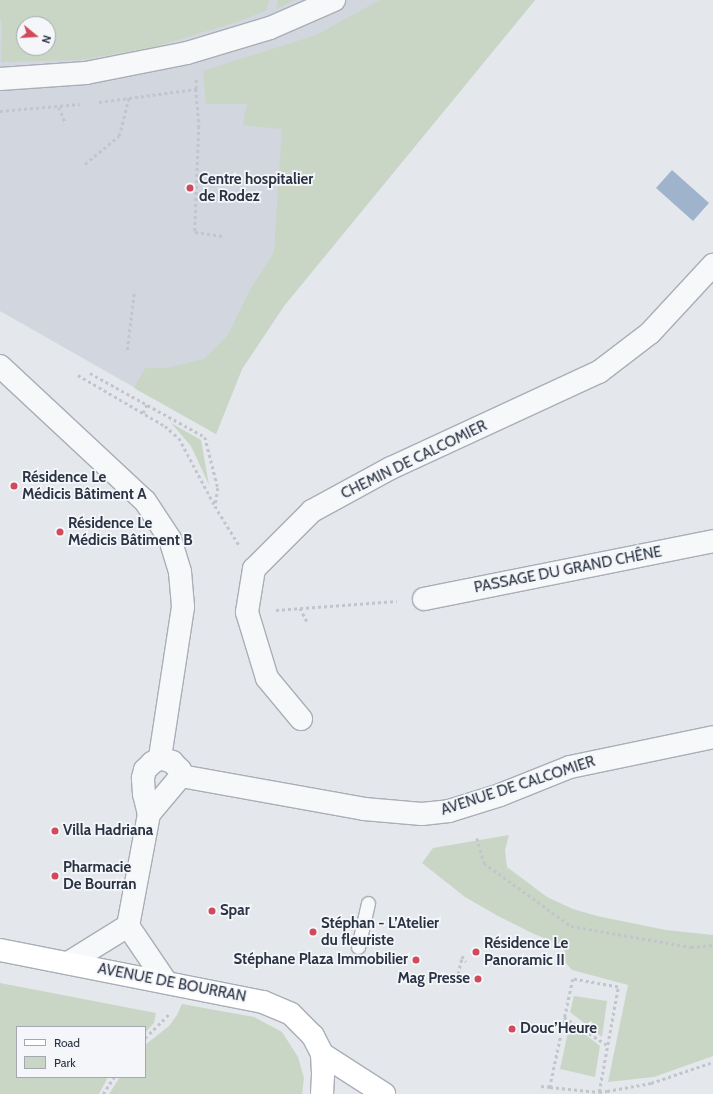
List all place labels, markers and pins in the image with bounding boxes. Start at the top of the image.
place label: Centre hospitalier de Rodez [199,170,313,205]
marker: Centre hospitalier de Rodez [184,182,196,194]
place label: Résidence Le Médicis Bâtiment A [22,468,147,503]
marker: Résidence Le Médicis Bâtiment A [9,481,19,491]
place label: Résidence Le Médicis Bâtiment B [68,514,193,549]
marker: Résidence Le Médicis Bâtiment B [55,527,65,537]
place label: Villa Hadriana [63,822,153,840]
marker: Villa Hadriana [50,826,60,836]
place label: Pharmacie De Bourran [63,858,137,893]
marker: Pharmacie De Bourran [50,871,60,881]
place label: Spar [220,902,250,920]
marker: Spar [207,906,217,916]
place label: Stéphan - L’Atelier du fleuriste [321,914,439,949]
marker: Stéphan - L’Atelier du fleuriste [308,927,318,937]
place label: Résidence Le Panoramic II [484,934,568,969]
marker: Résidence Le Panoramic II [471,947,481,957]
place label: Stéphane Plaza Immobilier [234,951,408,969]
marker: Stéphane Plaza Immobilier [411,955,421,965]
place label: Mag Presse [397,970,470,988]
marker: Mag Presse [473,974,483,984]
place label: Douc’Heure [520,1020,597,1038]
marker: Douc’Heure [507,1024,517,1034]

